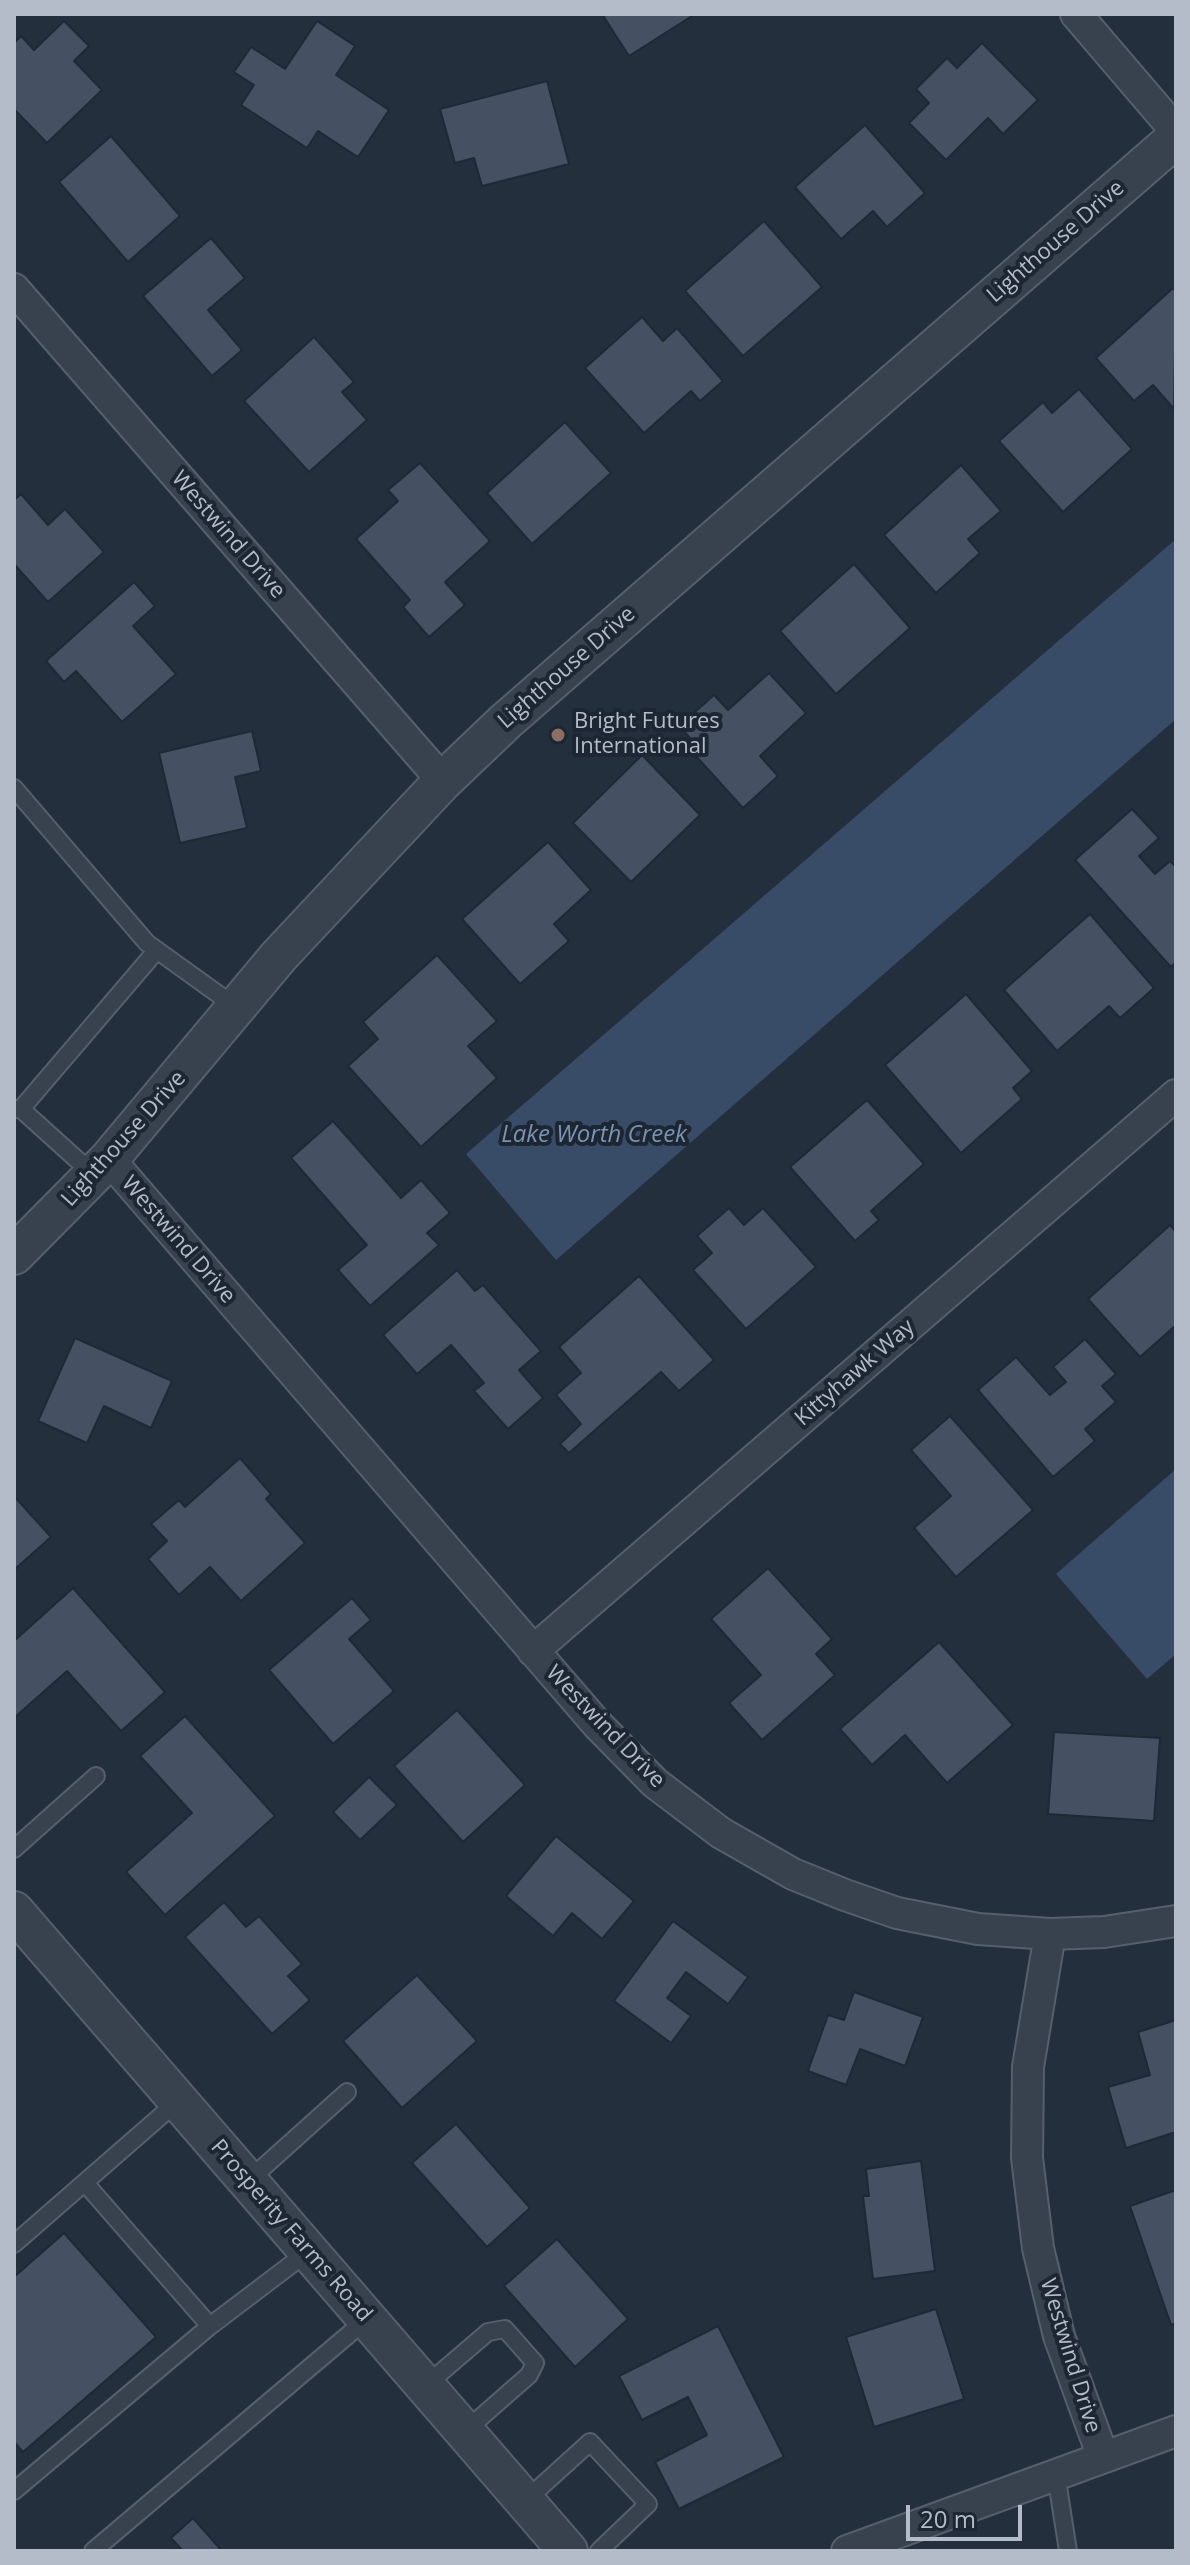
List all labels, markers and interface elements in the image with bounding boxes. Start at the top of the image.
street label: Lighthouse Drive [982,175,1130,309]
street label: Westwind Drive [166,466,290,604]
street label: Lighthouse Drive [493,601,641,735]
place label: Bright Futures International [574,709,720,760]
marker: Bright Futures International [549,726,567,744]
street label: Lighthouse Drive [56,1066,192,1212]
water label: Lake Worth Creek [501,1121,687,1149]
street label: Westwind Drive [116,1171,240,1309]
street label: Kittyhawk Way [790,1314,920,1432]
street label: Westwind Drive [540,1660,670,1794]
street label: Prosperity Farms Road [205,2135,377,2327]
street label: Westwind Drive [1034,2276,1106,2436]
scale bar [910,2489,1026,2539]
text: 20 m [920,2502,976,2535]

